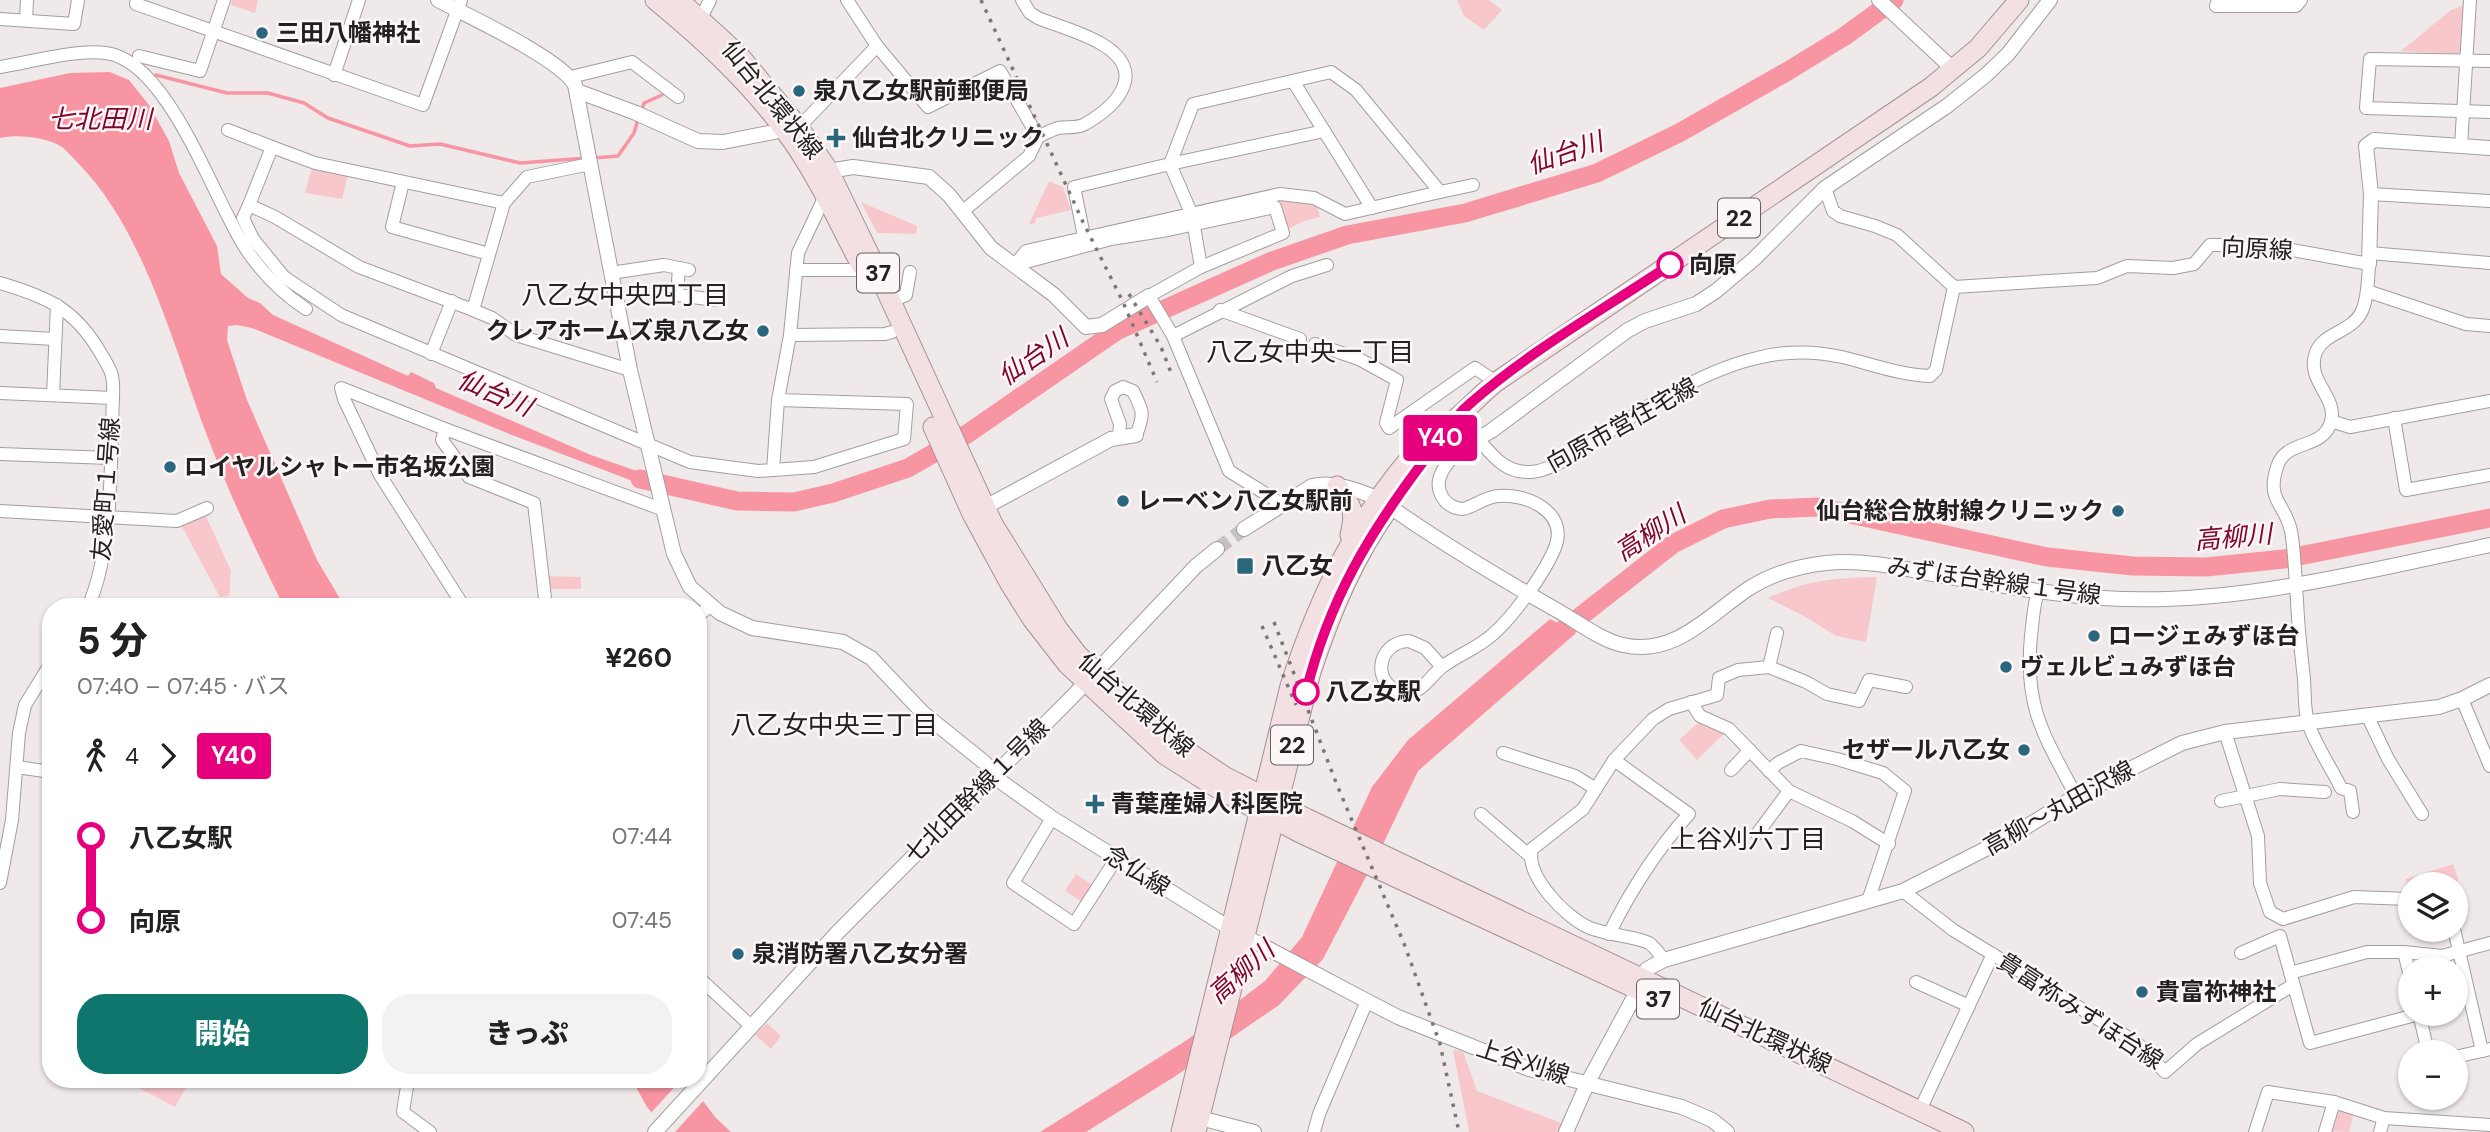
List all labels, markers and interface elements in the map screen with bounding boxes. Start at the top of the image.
place label: 三田八幡神社 [276,17,420,48]
marker: 三田八幡神社 [254,25,270,41]
street label: 仙台北環状線 [715,34,830,165]
place label: 泉八乙女駅前郵便局 [813,75,1029,106]
marker: 泉八乙女駅前郵便局 [791,83,807,99]
water label: 七北田川 [48,102,155,136]
place label: 仙台北クリニック [852,122,1044,153]
water label: 仙台川 [1523,123,1610,182]
marker: 仙台北クリニック [826,128,846,148]
road number: 22 [1718,198,1760,238]
street label: 向原線 [2220,231,2294,266]
place label: 向原 [1689,249,1737,280]
marker: 向原 [1657,252,1683,278]
road number: 37 [857,254,899,292]
district label: 八乙女中央四丁目 [521,278,729,312]
place label: クレアホームズ泉八乙女 [486,315,749,346]
water label: 仙台川 [991,319,1077,393]
marker: クレアホームズ泉八乙女 [755,323,771,339]
district label: 八乙女中央一丁目 [1206,335,1414,369]
water label: 仙台川 [452,362,540,425]
street label: 向原市営住宅線 [1541,370,1703,479]
line badge: Y40 [1400,415,1480,461]
street label: 友愛町１号線 [85,416,126,562]
text: Y40 [1417,422,1463,453]
place label: ロイヤルシャトー市名坂公園 [184,451,495,482]
marker: ロイヤルシャトー市名坂公園 [162,459,178,475]
place label: レーベン八乙女駅前 [1137,485,1353,516]
marker: レーベン八乙女駅前 [1115,493,1131,509]
place label: 仙台総合放射線クリニック [1816,495,2104,526]
water label: 高柳川 [1608,496,1694,569]
marker: 仙台総合放射線クリニック [2110,503,2126,519]
water label: 高柳川 [2193,516,2276,557]
place label: 八乙女 [1261,550,1333,581]
street label: みずほ台幹線１号線 [1885,550,2103,611]
marker: 八乙女 [1235,556,1255,576]
text: 5 分 [77,616,148,666]
place label: ロージェみずほ台 [2108,620,2300,651]
marker: ロージェみずほ台 [2086,628,2102,644]
text: ¥260 [605,641,672,675]
street label: 仙台北環状線 [1072,646,1201,764]
place label: ヴェルビュみずほ台 [2020,651,2236,682]
marker: ヴェルビュみずほ台 [1998,659,2014,675]
text: 07:40 – 07:45 · バス [77,671,290,701]
place label: 八乙女駅 [1325,676,1421,707]
marker: 八乙女駅 [1293,679,1319,705]
district label: 八乙女中央三丁目 [730,708,938,742]
street label: 七北田幹線１号線 [898,712,1055,869]
road number: 22 [1271,726,1313,764]
place label: セザール八乙女 [1842,734,2010,765]
icon: walk [77,737,115,775]
icon: forward [149,737,187,775]
text: Y40 [211,740,257,771]
text: 4 [125,741,139,771]
marker: セザール八乙女 [2016,742,2032,758]
street label: 高柳～丸田沢線 [1978,753,2140,862]
place label: 青葉産婦人科医院 [1111,788,1303,819]
marker: 青葉産婦人科医院 [1085,794,1105,814]
text: 八乙女駅 [129,821,233,855]
text: 07:44 [612,821,672,851]
district label: 上谷刈六丁目 [1670,822,1826,856]
street label: 念仏線 [1099,838,1176,903]
map controls [2398,872,2468,1110]
button: layers [2398,872,2468,942]
text: 向原 [129,905,181,939]
text: 07:45 [612,905,672,935]
water label: 高柳川 [1201,931,1284,1011]
place label: 泉消防署八乙女分署 [752,938,968,969]
street label: 貴富祢みずほ台線 [1991,945,2169,1076]
marker: 泉消防署八乙女分署 [730,946,746,962]
button: + [2398,956,2468,1026]
place label: 貴富祢神社 [2156,976,2276,1007]
road number: 37 [1637,980,1679,1018]
marker: 貴富祢神社 [2134,984,2150,1000]
street label: 仙台北環状線 [1693,991,1837,1080]
button: 開始 [77,994,368,1074]
button: きっぷ [382,994,672,1074]
street label: 上谷刈線 [1473,1032,1574,1091]
button: − [2398,1040,2468,1110]

